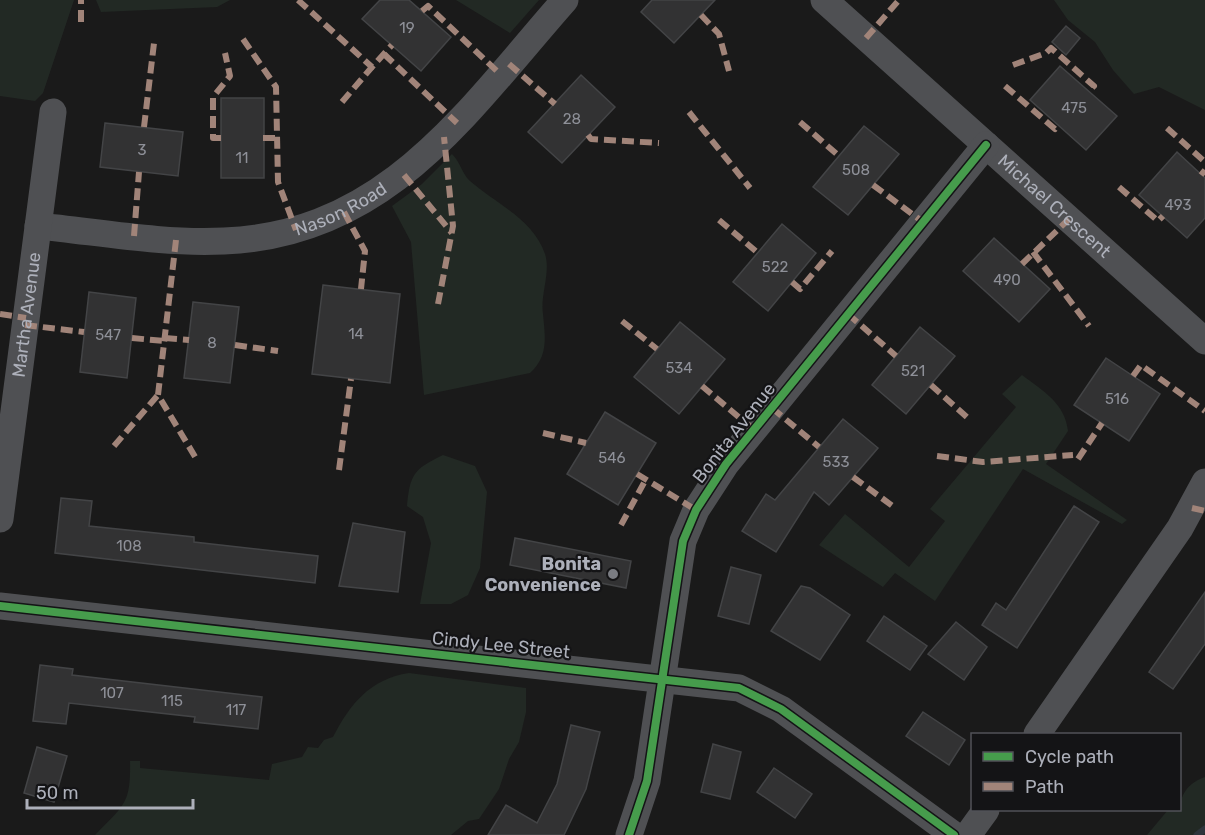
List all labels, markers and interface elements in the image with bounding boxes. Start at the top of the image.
house number: 19 [399,19,415,37]
house number: 475 [1061,99,1087,117]
house number: 28 [563,110,581,128]
house number: 3 [137,141,147,159]
house number: 11 [236,149,248,167]
street label: Michael Crescent [993,150,1115,262]
house number: 508 [842,161,870,179]
street label: Nason Road [292,177,391,240]
house number: 493 [1165,196,1191,214]
street label: Martha Avenue [8,251,46,379]
house number: 522 [762,258,788,276]
house number: 490 [993,271,1021,289]
house number: 14 [348,325,364,343]
house number: 547 [95,326,121,344]
house number: 8 [207,334,217,352]
house number: 534 [665,359,693,377]
house number: 521 [901,362,925,380]
street label: Bonita Avenue [688,378,780,488]
house number: 516 [1105,390,1129,408]
house number: 546 [598,449,626,467]
house number: 533 [823,453,849,471]
house number: 108 [116,537,142,555]
place label: Bonita Convenience [485,553,601,596]
marker: Bonita Convenience [606,567,620,581]
street label: Cindy Lee Street [431,627,571,663]
house number: 107 [100,684,124,702]
house number: 115 [161,692,183,710]
house number: 117 [226,701,247,719]
legend [971,733,1181,811]
text: Cycle path [1025,746,1114,768]
scale bar [27,772,194,810]
text: Path [1025,776,1064,798]
text: 50 m [36,782,79,804]

